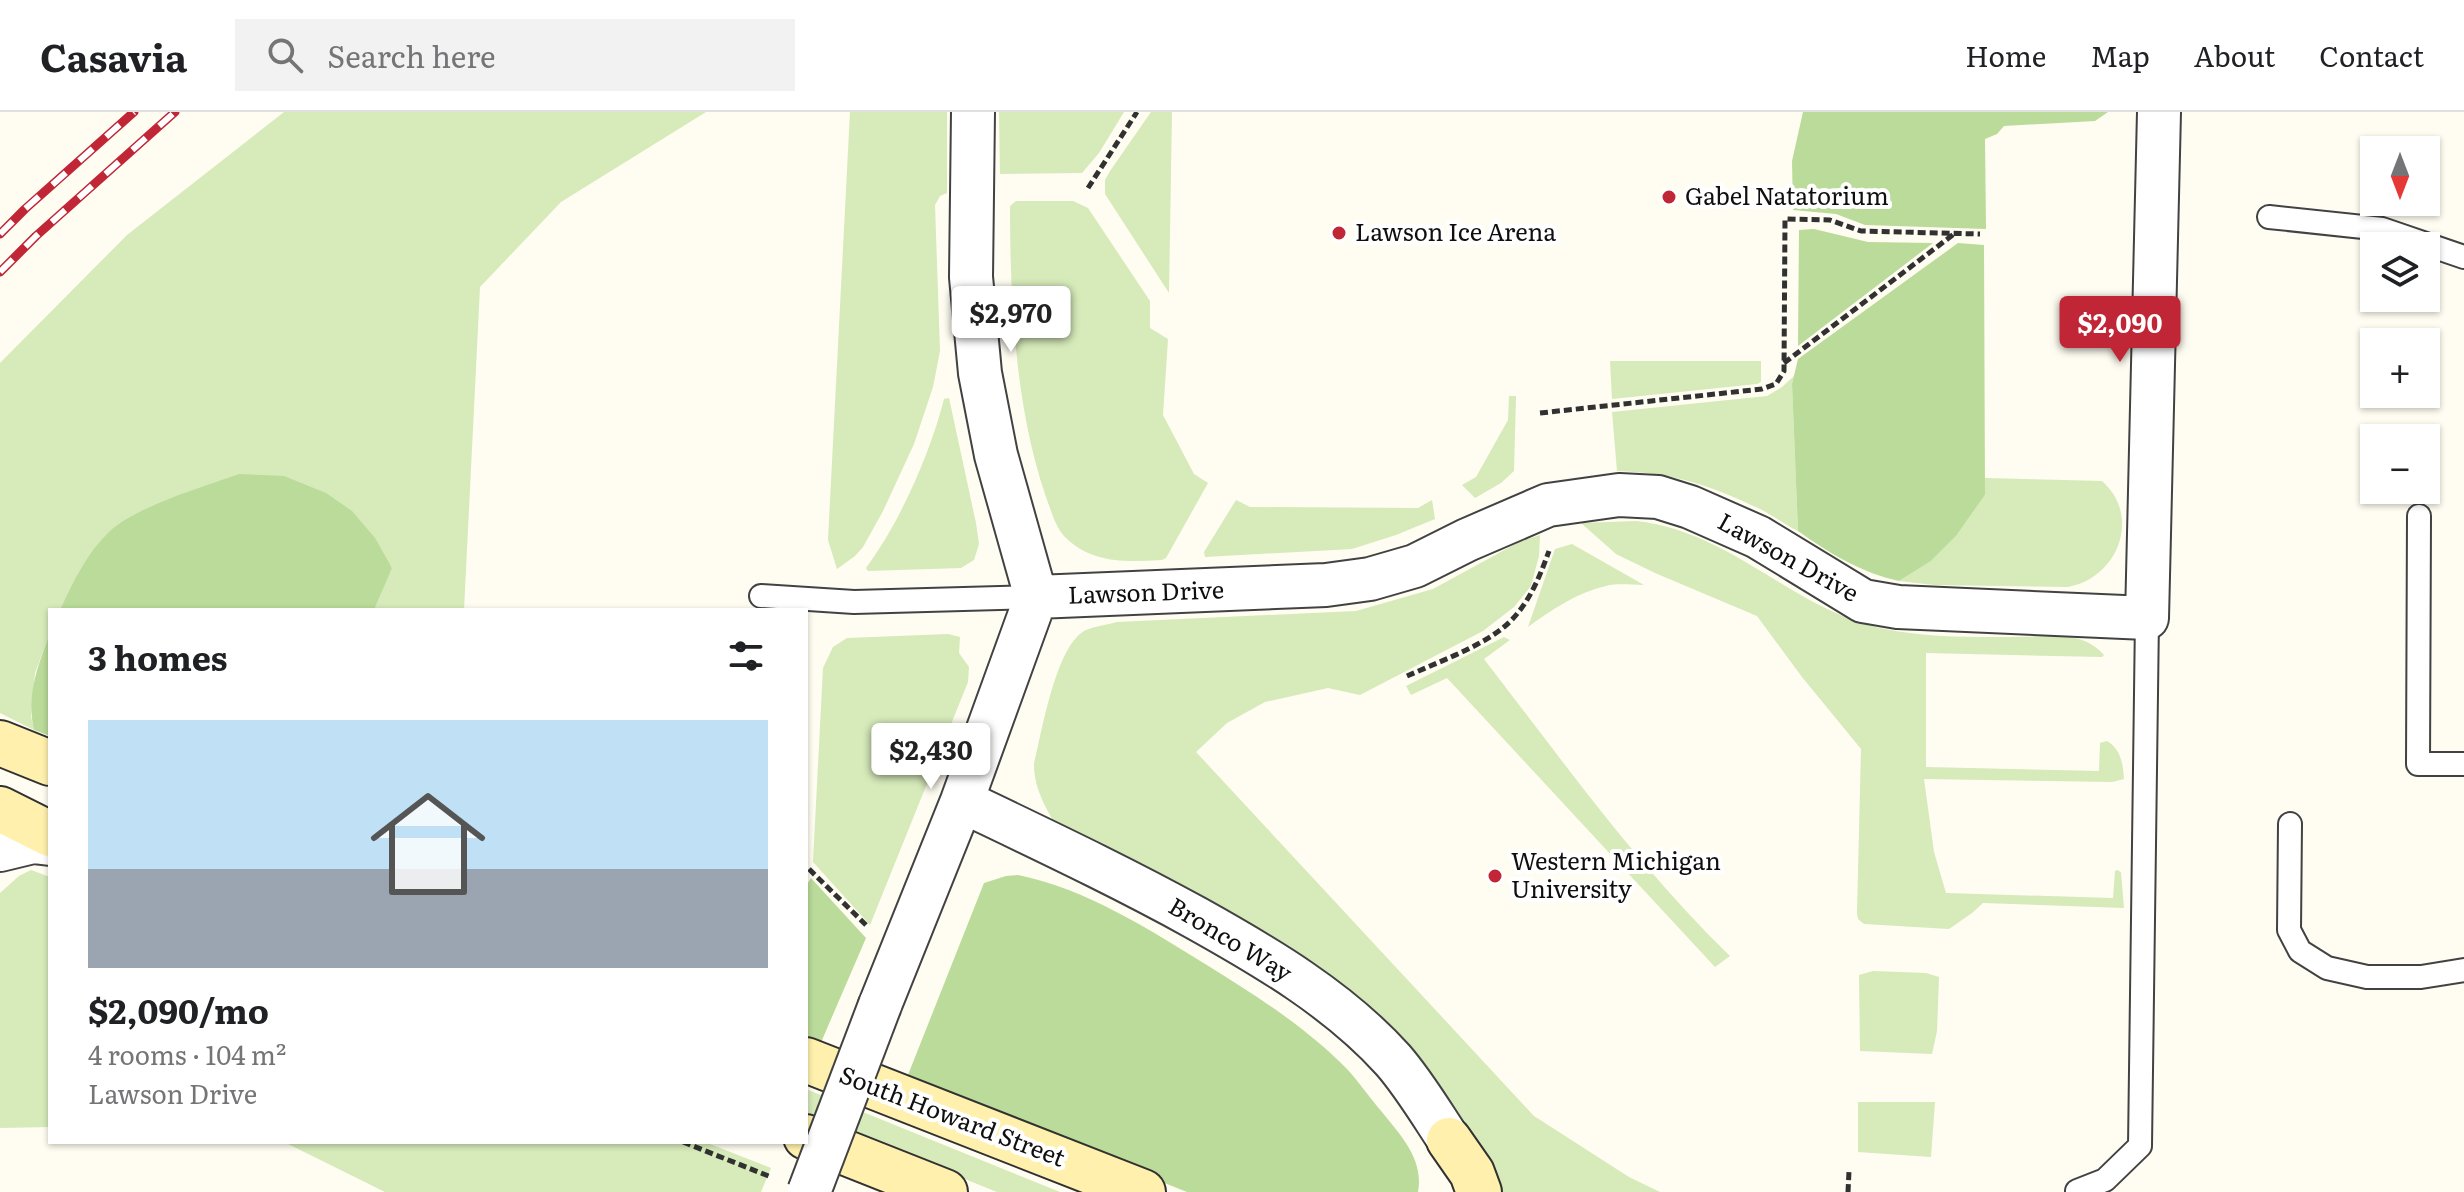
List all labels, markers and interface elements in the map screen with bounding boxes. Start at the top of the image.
search box [235,19,795,91]
text: Casavia [40,27,187,84]
icon: search [263,33,307,77]
text: Search here [327,33,496,77]
text: Home [1965,34,2046,76]
text: Map [2090,34,2150,76]
text: About [2194,34,2275,76]
text: Contact [2319,34,2424,76]
north arrow [2360,136,2440,216]
map controls [2360,136,2440,504]
place label: Gabel Natatorium [1685,177,1889,212]
marker: Gabel Natatorium [1660,188,1678,206]
place label: Lawson Ice Arena [1355,213,1556,248]
marker: Lawson Ice Arena [1330,224,1348,242]
button: layers [2360,232,2440,312]
pin: $2,970 [946,286,1076,354]
text: $2,970 [970,292,1052,331]
pin: $2,090 [2055,296,2185,364]
text: $2,090 [2078,302,2162,341]
button: + [2360,328,2440,408]
button: − [2360,424,2440,504]
street label: Lawson Drive [1712,503,1866,609]
street label: Lawson Drive [1067,570,1225,611]
text: 3 homes [88,631,228,681]
icon: filters [724,634,768,678]
pin: $2,430 [866,723,996,791]
text: $2,430 [889,729,973,768]
icon: home [356,772,500,916]
place label: Western Michigan University [1511,842,1721,905]
marker: Western Michigan University [1486,867,1504,885]
street label: Bronco Way [1163,887,1300,989]
text: $2,090/mo [88,984,269,1034]
text: 4 rooms · 104 m² [88,1034,286,1073]
street label: South Howard Street [835,1055,1071,1174]
text: Lawson Drive [88,1073,257,1112]

